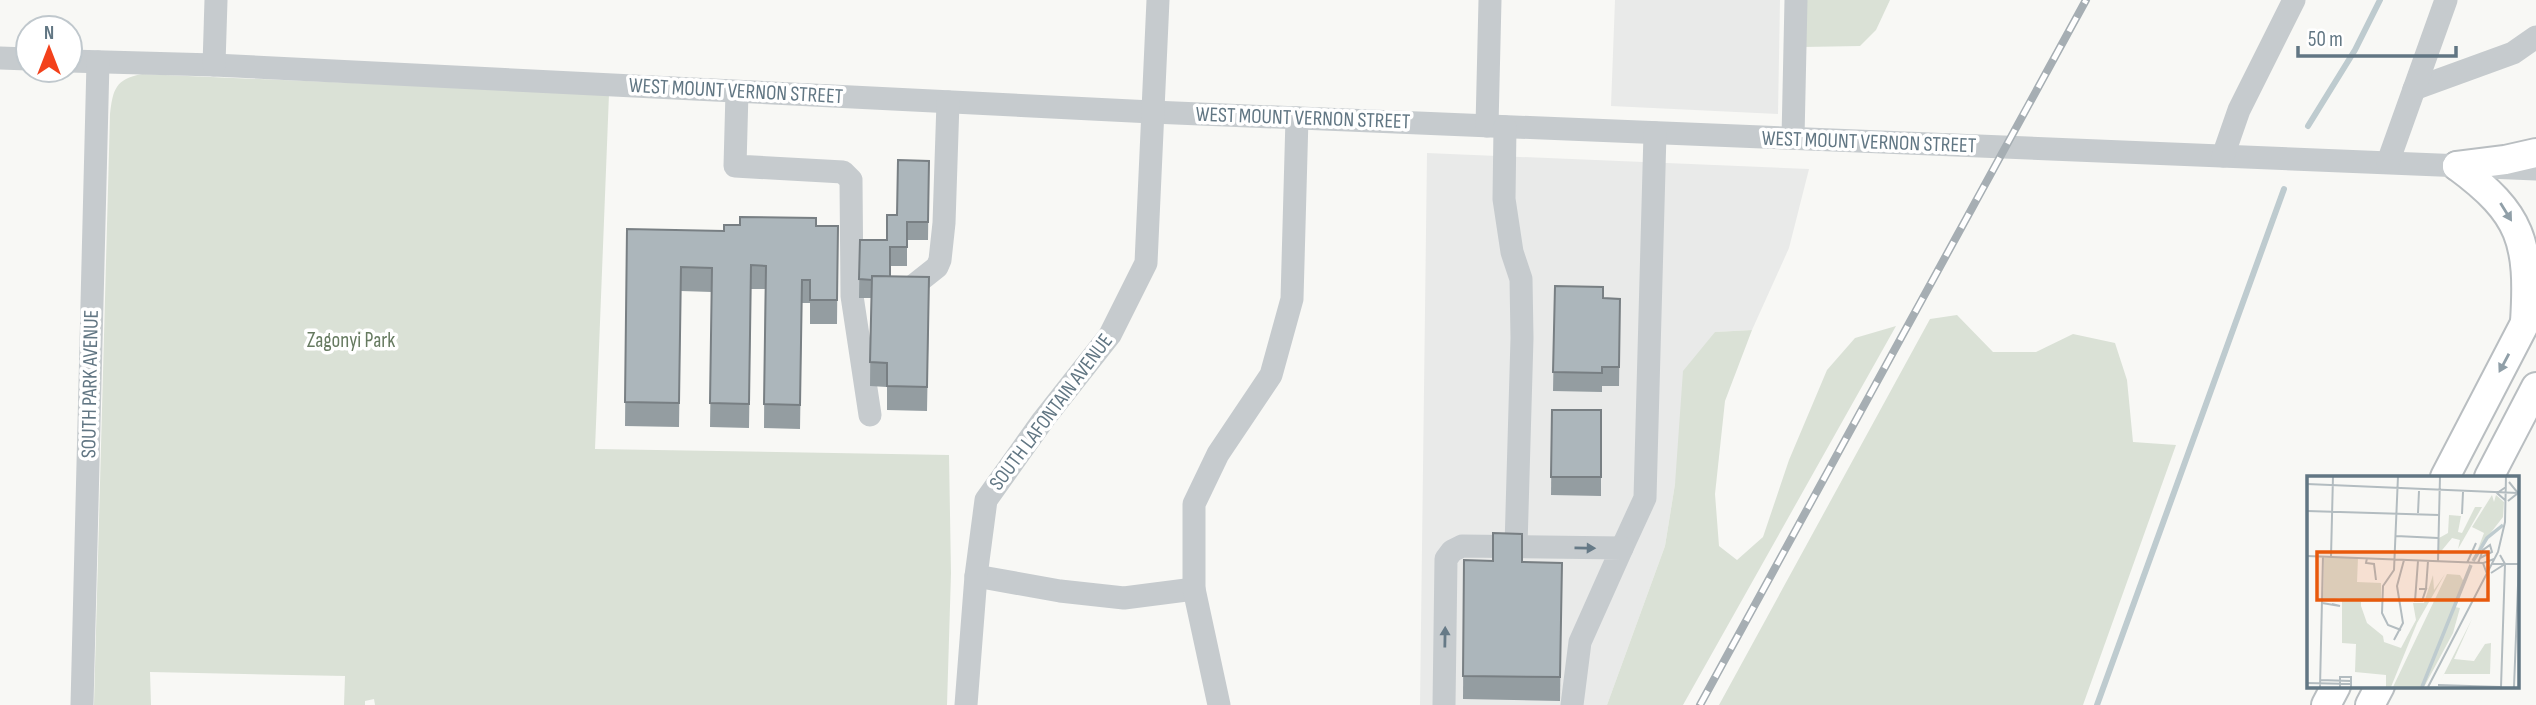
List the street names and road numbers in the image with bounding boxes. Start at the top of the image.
street label: WEST MOUNT VERNON STREET [628,73,844,109]
street label: WEST MOUNT VERNON STREET [1195,102,1411,134]
street label: WEST MOUNT VERNON STREET [1761,126,1977,158]
street label: SOUTH PARK AVENUE [76,310,104,458]
street label: SOUTH LAFONTAIN AVENUE [984,329,1118,495]

